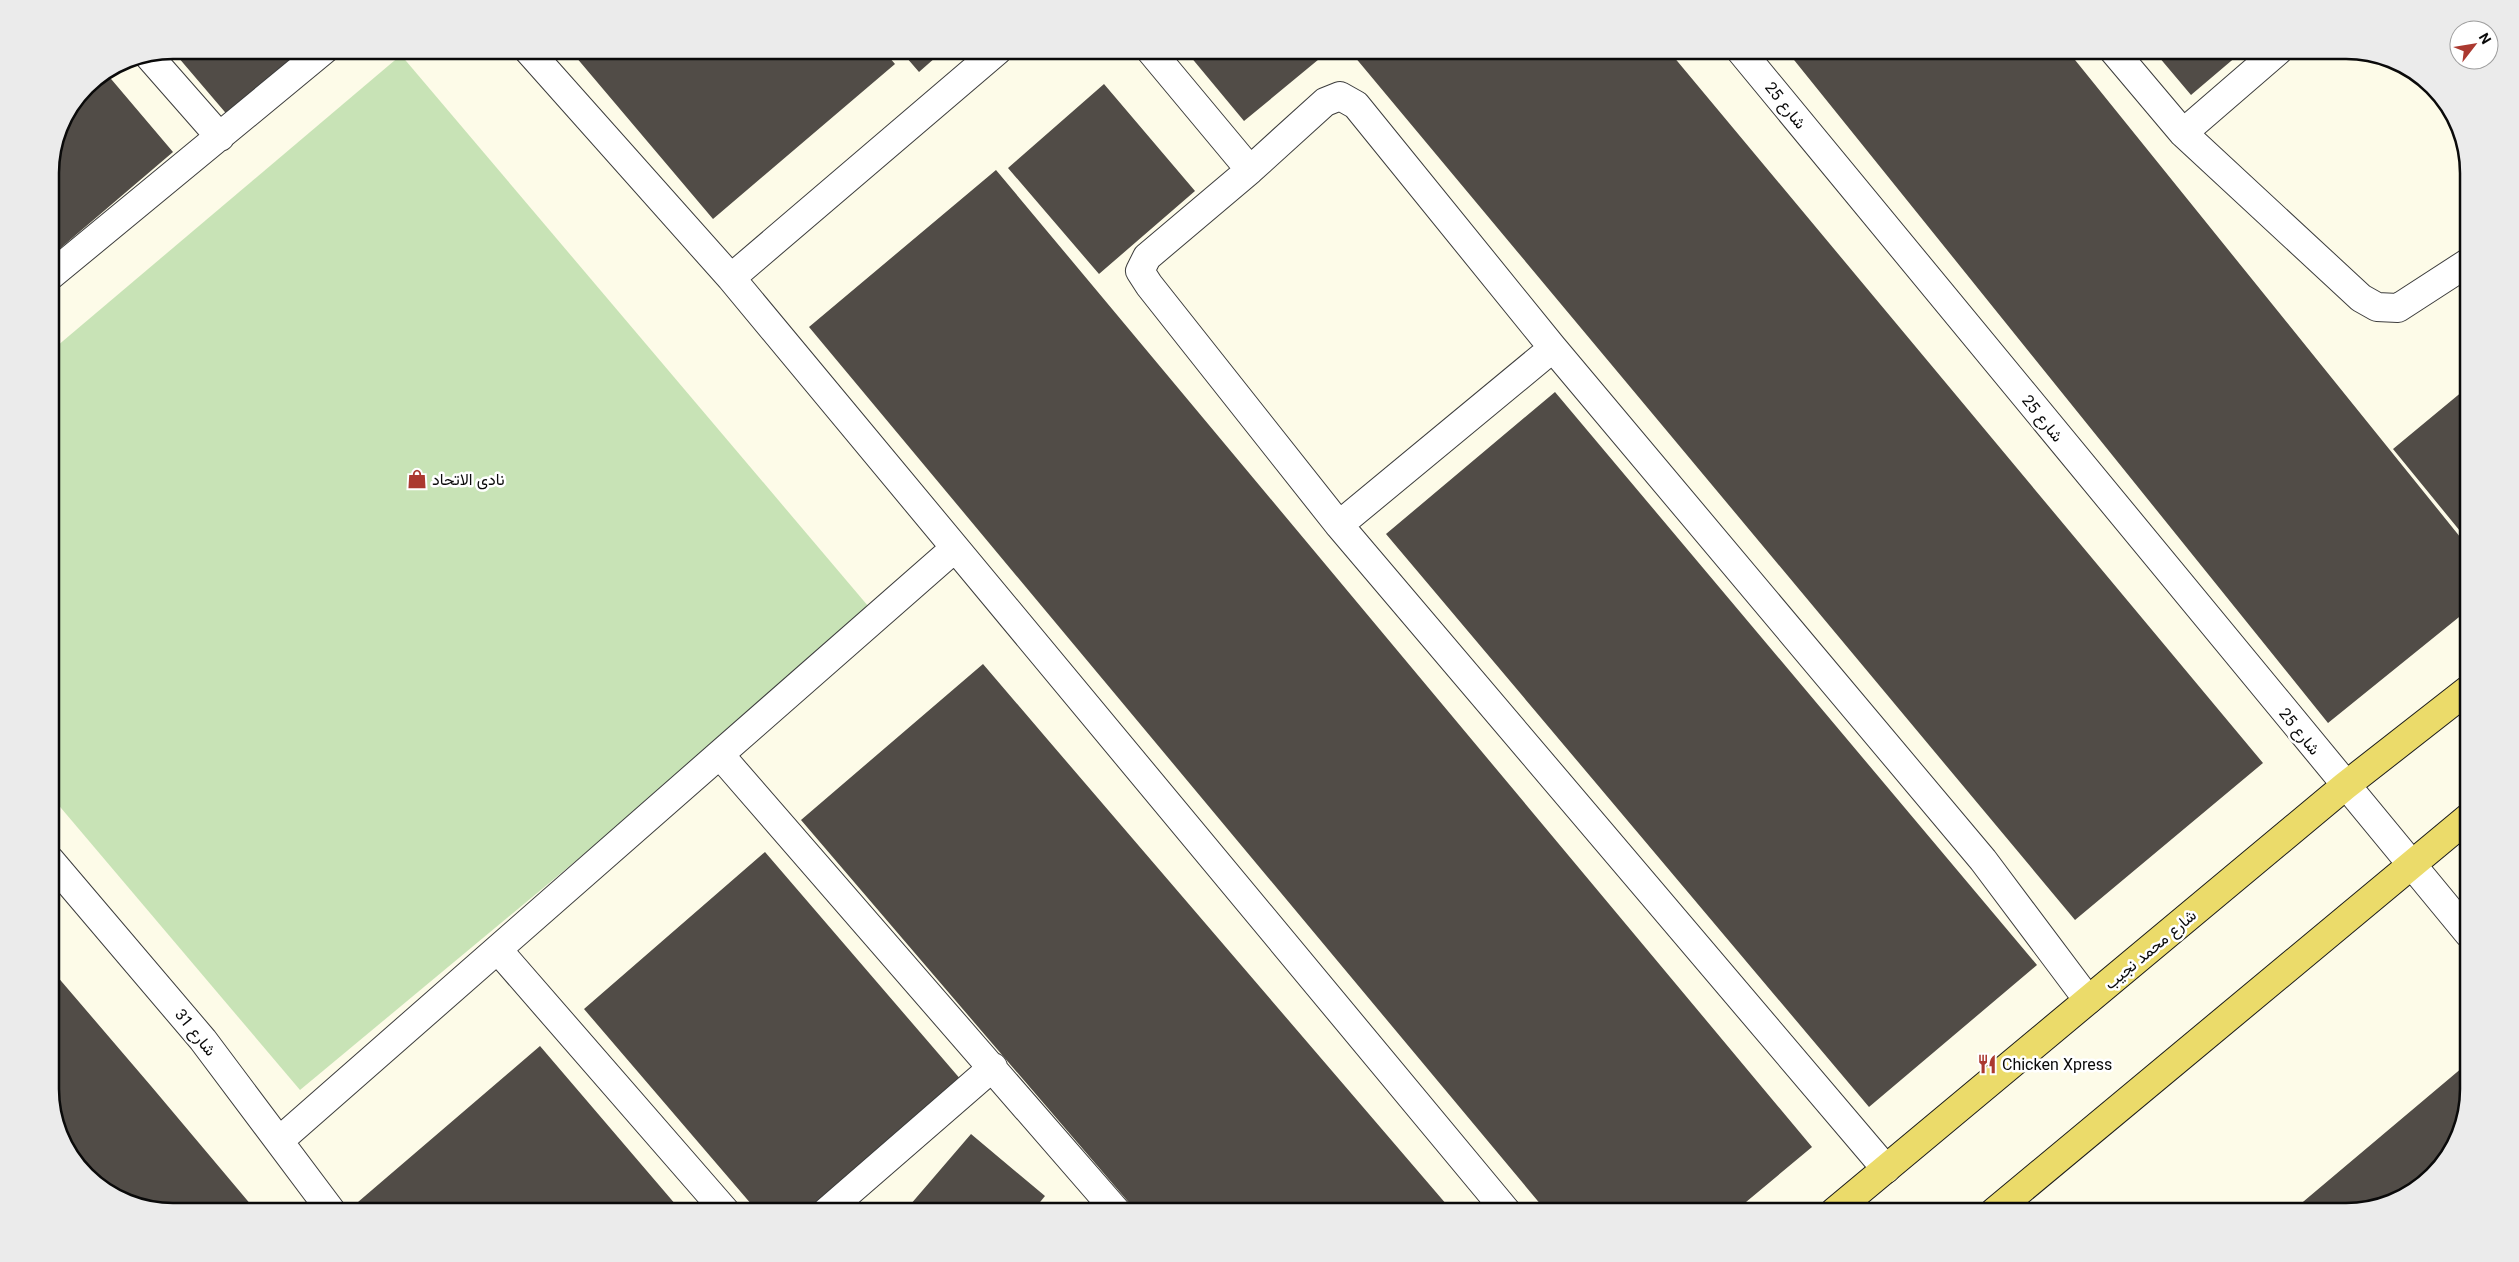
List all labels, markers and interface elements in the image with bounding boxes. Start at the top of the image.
north arrow [2449,20,2499,70]
text: N [2471,29,2495,49]
street label: شارع 25 [1757,78,1811,136]
street label: شارع 25 [2014,391,2068,449]
shop icon: نادى الاتحاد [406,468,428,490]
place label: نادى الاتحاد [432,469,504,494]
street label: شارع 25 [2271,704,2325,762]
street label: شارع محمد نجيب [2100,905,2203,997]
street label: شارع 31 [167,1005,221,1063]
restaurant icon: Chicken Xpress [1976,1053,1998,1075]
place label: Chicken Xpress [2002,1054,2112,1079]

